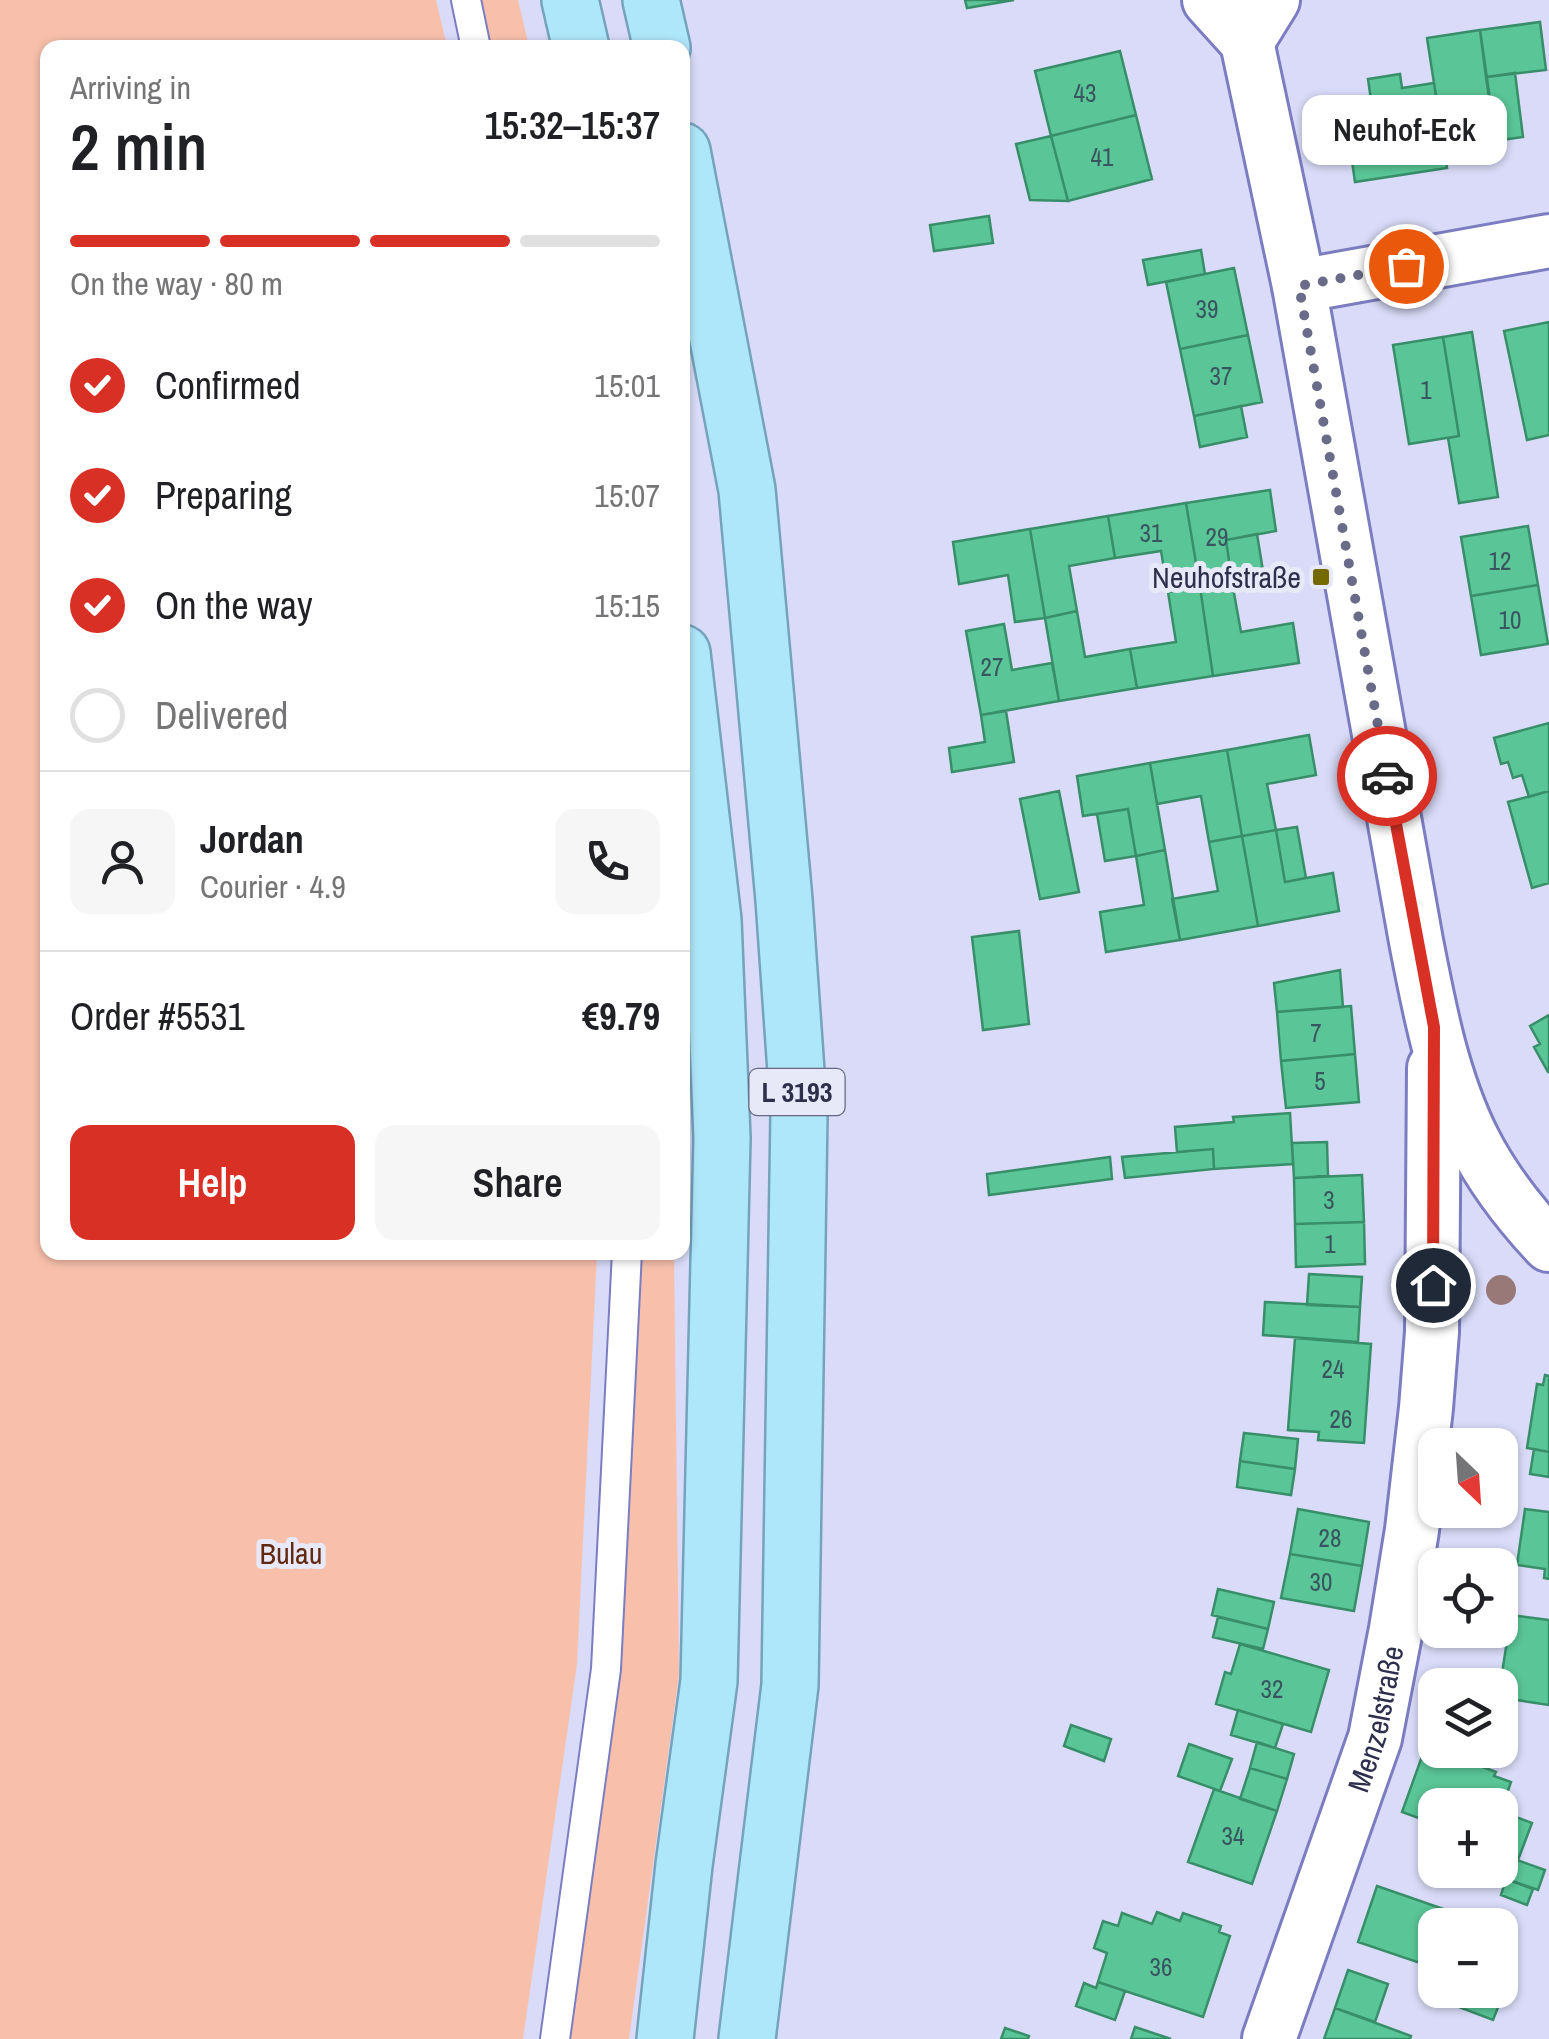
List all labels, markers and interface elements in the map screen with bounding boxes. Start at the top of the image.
text: Arriving in [70,66,191,109]
house number: 43 [1074,76,1096,110]
callout: Neuhof-Eck [1304,96,1508,166]
text: 15:32–15:37 [484,100,660,151]
text: 2 min [70,103,207,190]
text: Neuhof-Eck [1333,108,1476,151]
house number: 41 [1091,140,1114,174]
pin [1364,224,1449,309]
icon: bag [1379,239,1434,294]
text: On the way · 80 m [70,262,283,305]
house number: 39 [1196,292,1218,326]
icon: check [70,358,125,413]
house number: 37 [1210,359,1232,393]
text: Confirmed [155,360,300,411]
text: 15:01 [594,364,660,407]
house number: 1 [1420,373,1432,407]
icon: check [70,468,125,523]
text: Preparing [155,470,292,521]
text: 15:07 [594,474,660,517]
house number: 31 [1140,516,1163,550]
house number: 29 [1206,520,1228,554]
house number: 12 [1489,544,1511,578]
place label: Neuhofstraße [1152,557,1301,597]
marker: Neuhofstraße [1310,566,1332,588]
icon: check [70,578,125,633]
text: On the way [155,580,313,631]
text: 15:15 [594,584,660,627]
house number: 10 [1499,603,1521,637]
house number: 27 [981,650,1003,684]
text: Delivered [155,690,288,741]
courier [1337,726,1437,826]
icon: car [1360,749,1415,804]
button: person [70,809,175,914]
button: phone [555,809,660,914]
text: Jordan [200,814,304,865]
text: Courier · 4.9 [200,865,346,908]
text: Order #5531 [70,991,245,1042]
text: €9.79 [582,991,660,1042]
house number: 7 [1310,1016,1322,1050]
house number: 5 [1314,1064,1326,1098]
road number: L 3193 [750,1069,844,1115]
button: Help [70,1125,355,1240]
button: Share [375,1125,660,1240]
house number: 3 [1323,1183,1335,1217]
house number: 1 [1324,1227,1336,1261]
pin [1391,1243,1476,1328]
icon: home [1406,1258,1461,1313]
house number: 24 [1322,1352,1344,1386]
house number: 26 [1330,1402,1352,1436]
north arrow [1418,1428,1518,1528]
map controls [1418,1428,1518,2008]
house number: 28 [1319,1521,1341,1555]
park label: Bulau [260,1533,322,1573]
button: locate [1418,1548,1518,1648]
house number: 30 [1310,1565,1332,1599]
street label: Menzelstraße [1338,1642,1412,1797]
button: layers [1418,1668,1518,1768]
house number: 32 [1261,1672,1283,1706]
button: + [1418,1788,1518,1888]
house number: 34 [1222,1819,1244,1853]
button: − [1418,1908,1518,2008]
house number: 36 [1150,1950,1172,1984]

